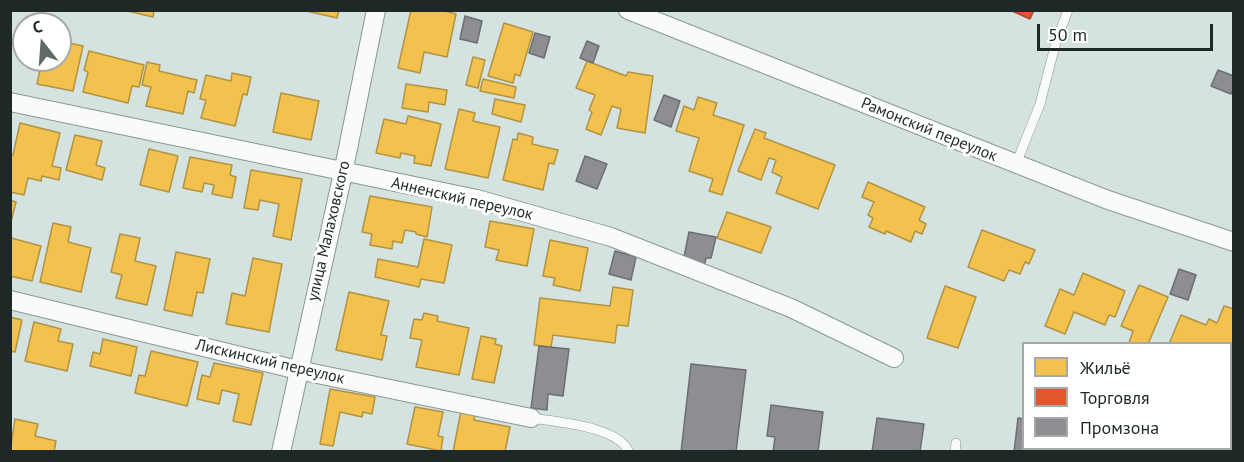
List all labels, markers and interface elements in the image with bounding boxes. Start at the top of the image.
north arrow [12,12,72,72]
scale bar [1040,12,1216,50]
text: С [30,16,45,38]
text: 50 m [1048,23,1087,46]
street label: Рамонский переулок [858,94,1000,166]
street label: улица Малаховского [304,159,354,303]
street label: Анненский переулок [389,173,535,225]
street label: Лискинский переулок [194,336,346,388]
legend [1022,342,1232,450]
text: Жильё [1080,356,1131,379]
text: Торговля [1080,386,1150,409]
text: Промзона [1080,416,1159,439]

